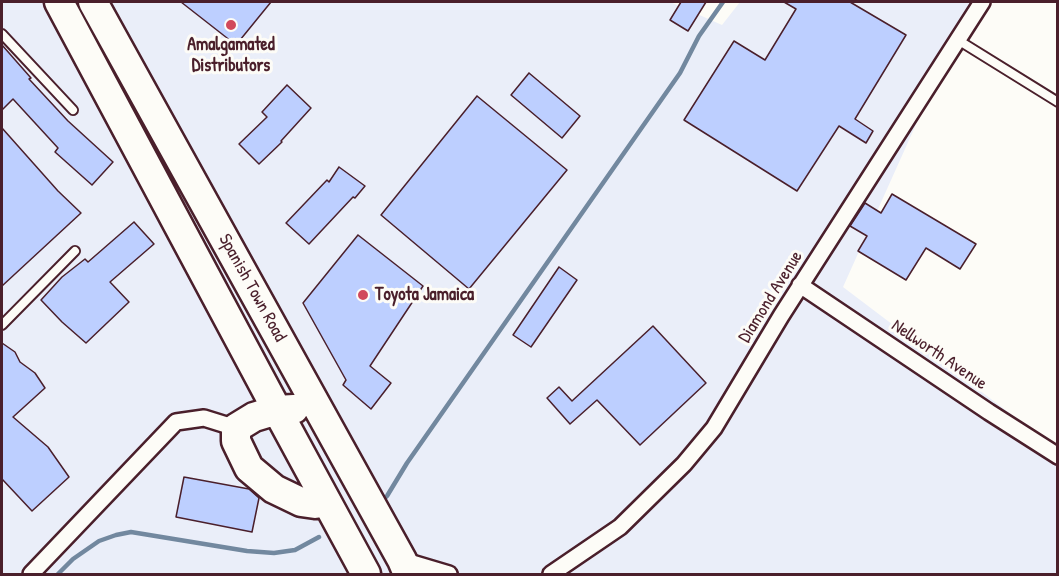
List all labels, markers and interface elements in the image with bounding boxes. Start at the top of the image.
marker: Amalgamated Distributors [224,18,238,32]
place label: Amalgamated Distributors [187,34,275,76]
street label: Spanish Town Road [214,230,290,346]
street label: Diamond Avenue [734,247,808,347]
place label: Toyota Jamaica [375,284,474,306]
marker: Toyota Jamaica [356,288,370,302]
street label: Nellworth Avenue [887,315,991,395]

